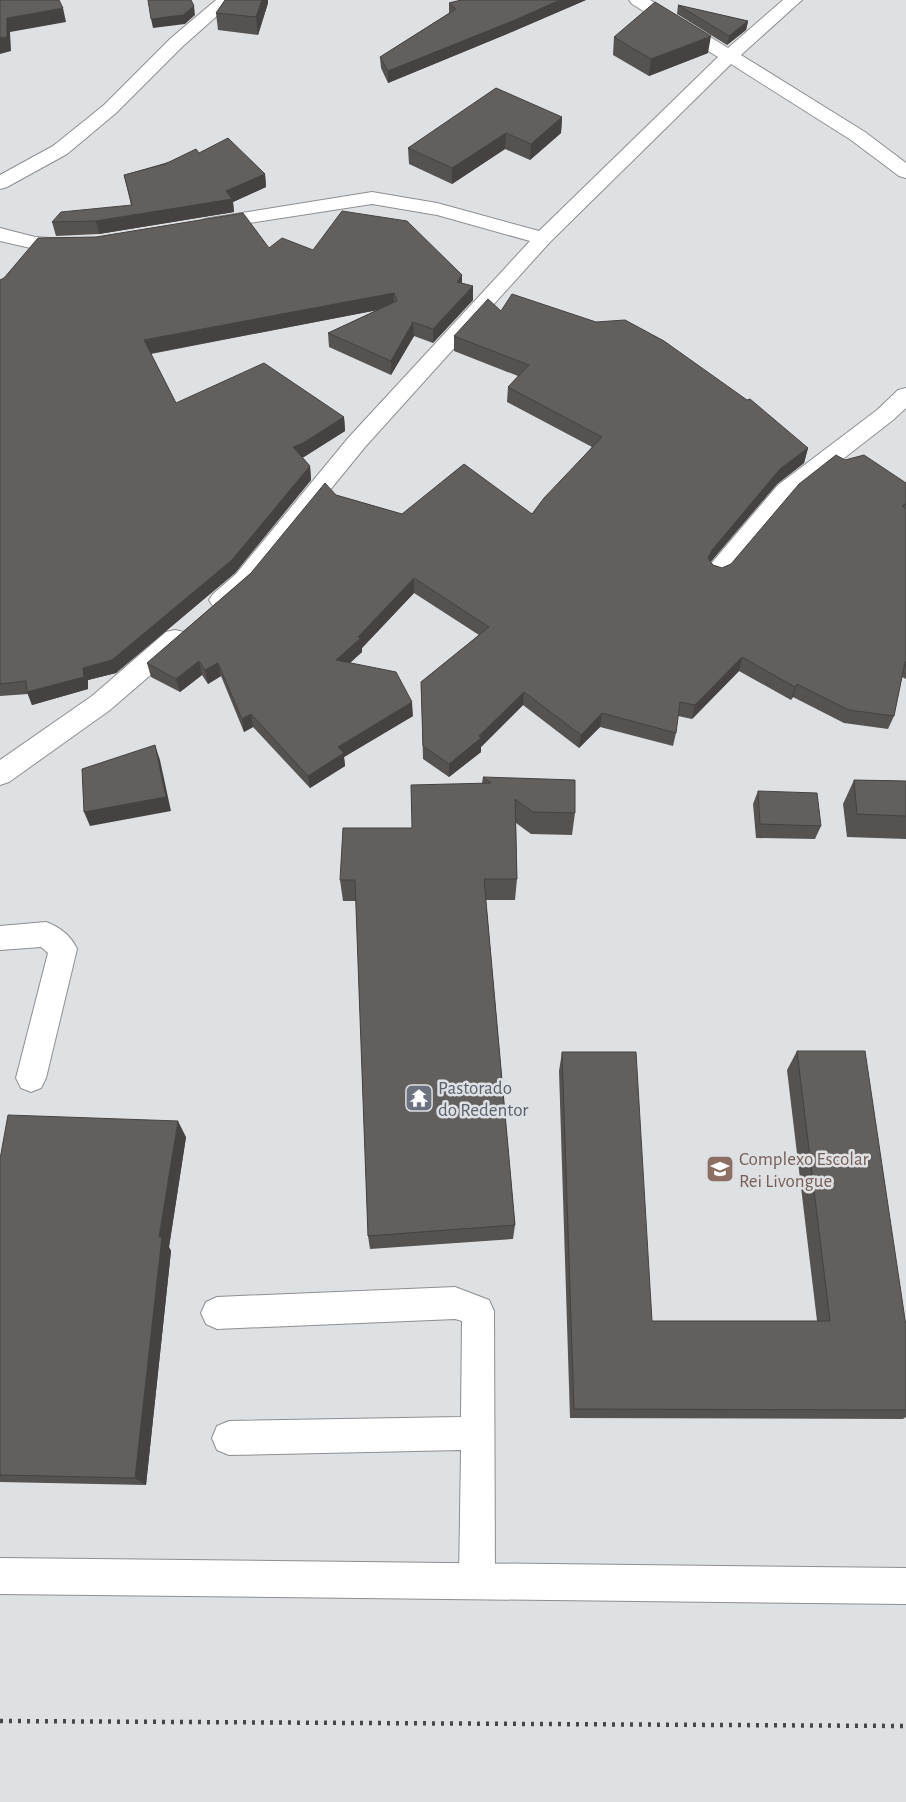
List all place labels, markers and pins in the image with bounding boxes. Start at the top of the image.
place label: Pastorado do Redentor [438,1079,528,1120]
temple icon: Pastorado do Redentor [404,1083,434,1113]
place label: Complexo Escolar Rei Livongue [739,1150,869,1191]
school or university icon: Complexo Escolar Rei Livongue [705,1154,735,1184]

